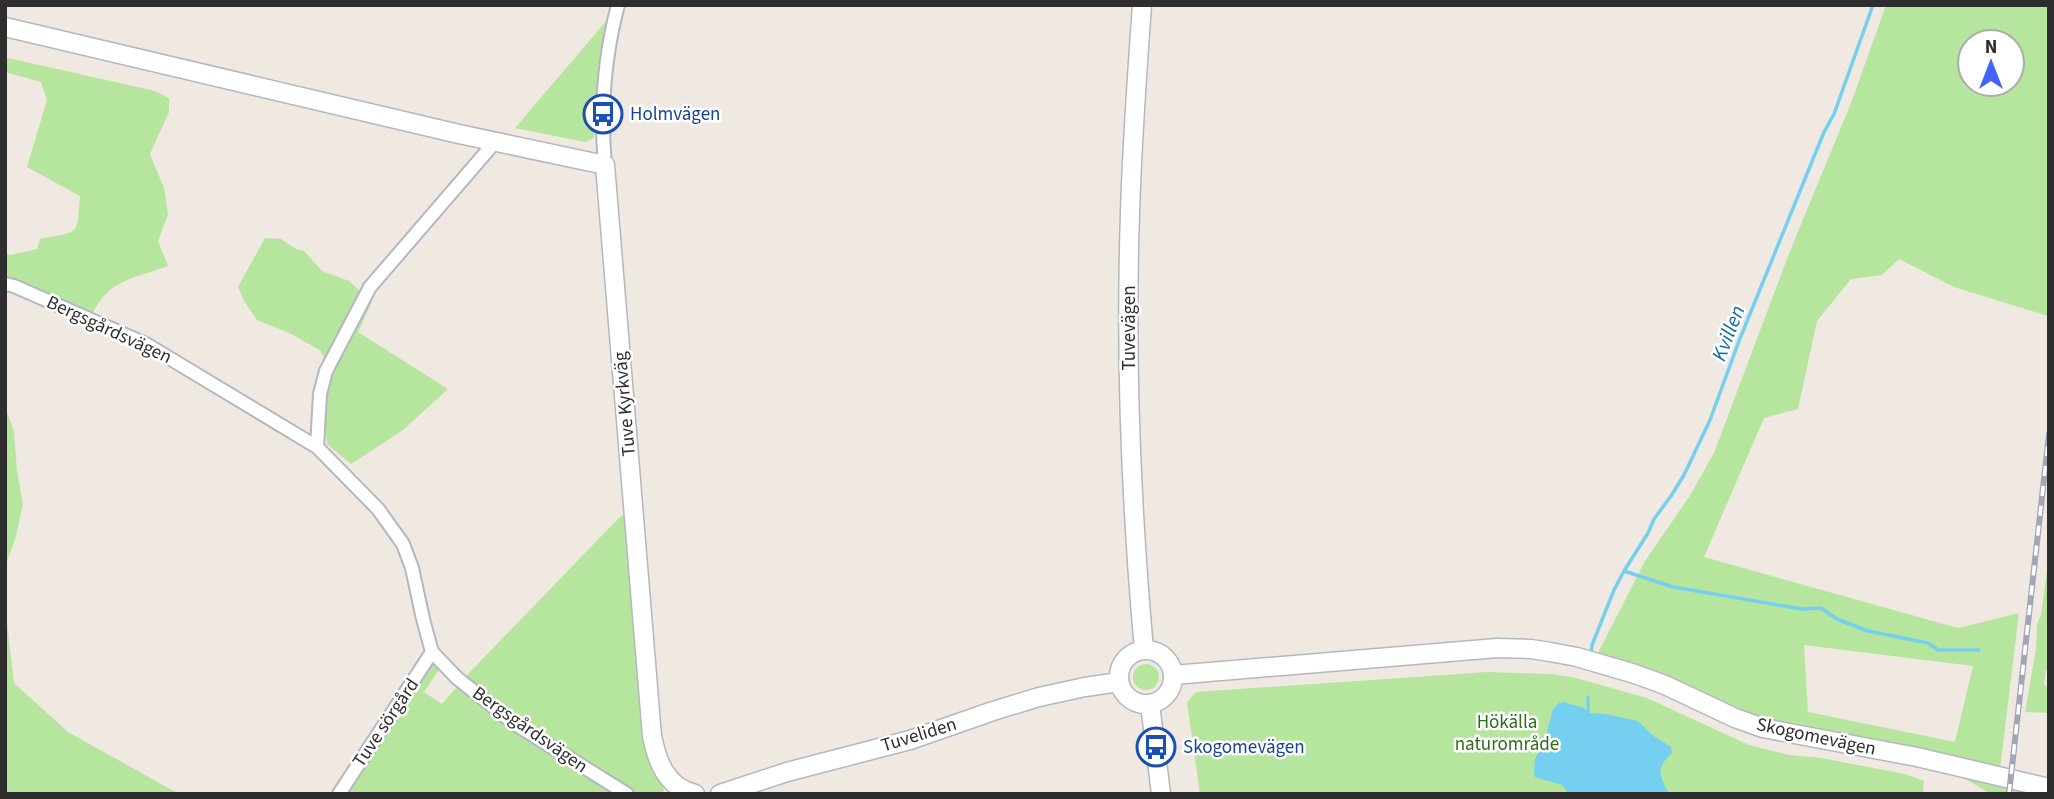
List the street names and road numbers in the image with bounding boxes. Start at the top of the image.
street label: Tuvevägen [1116,285,1143,371]
street label: Bergsgårdsvägen [42,289,176,371]
street label: Tuve Kyrkväg [607,350,643,457]
street label: Tuve sörgård [346,673,426,773]
street label: Bergsgårdsvägen [467,680,593,780]
street label: Tuveliden [878,711,960,759]
street label: Skogomevägen [1754,711,1878,763]

